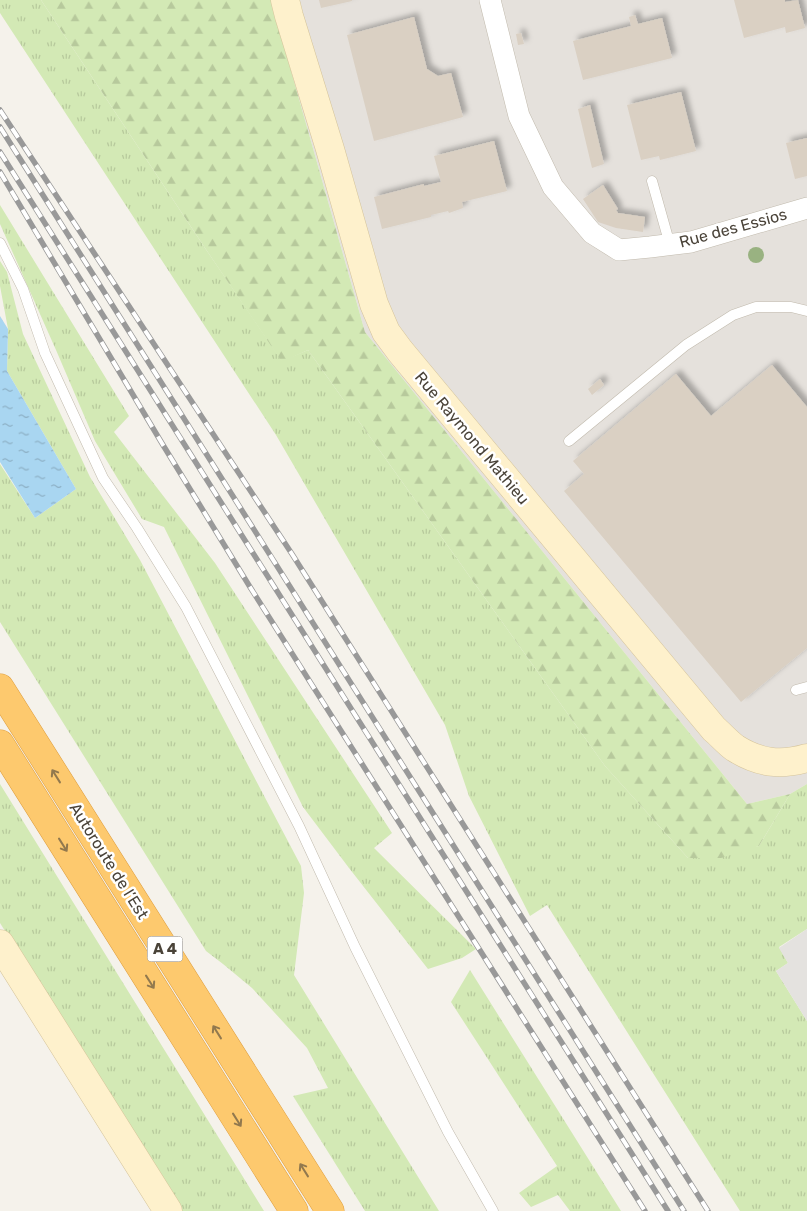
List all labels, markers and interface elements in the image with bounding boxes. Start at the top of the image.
street label: Rue des Essios [677,204,789,252]
street label: Rue Raymond Mathieu [411,368,533,508]
one-way arrow [50,770,60,784]
street label: Autoroute de l’Est [66,799,152,923]
one-way arrow [59,837,69,851]
road number: A 4 [148,936,182,962]
one-way arrow [145,975,155,989]
one-way arrow [212,1026,222,1040]
one-way arrow [232,1112,242,1126]
one-way arrow [298,1163,308,1177]

